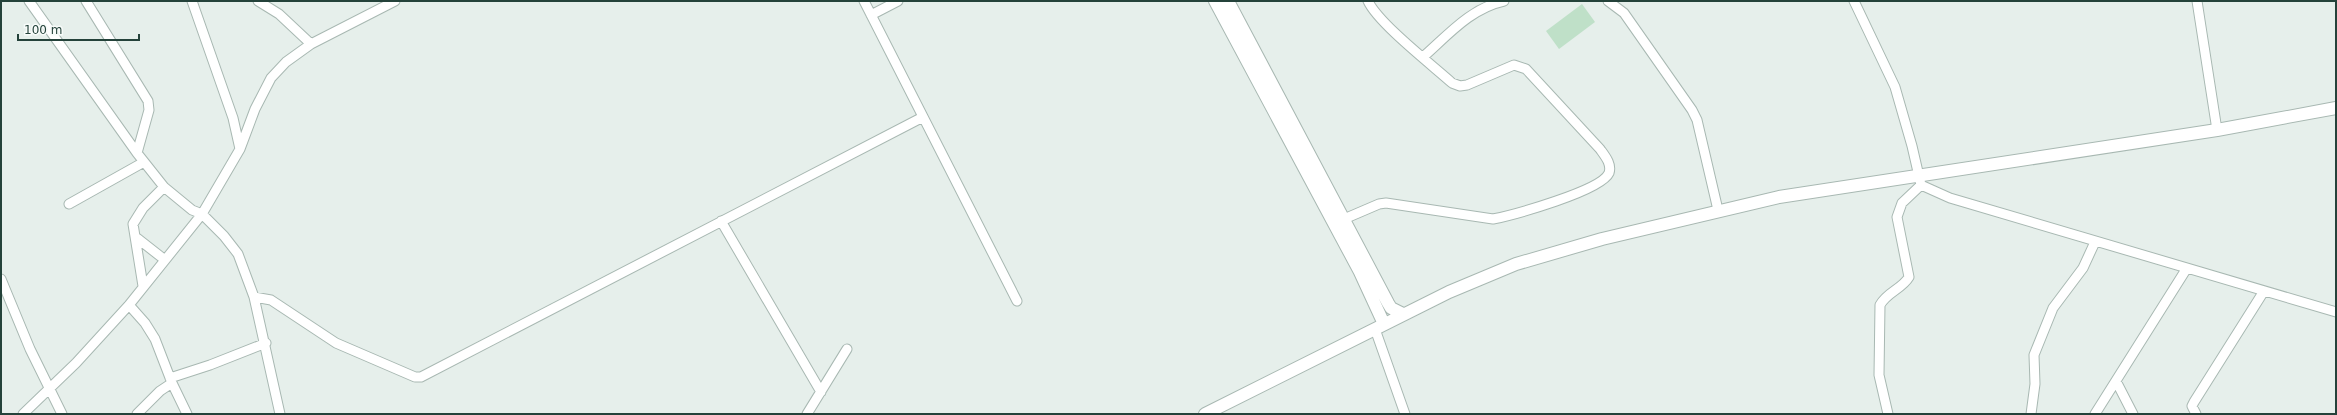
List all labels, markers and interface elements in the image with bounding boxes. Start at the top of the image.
scale bar [18,16,139,42]
text: 100 m [24,23,62,37]

